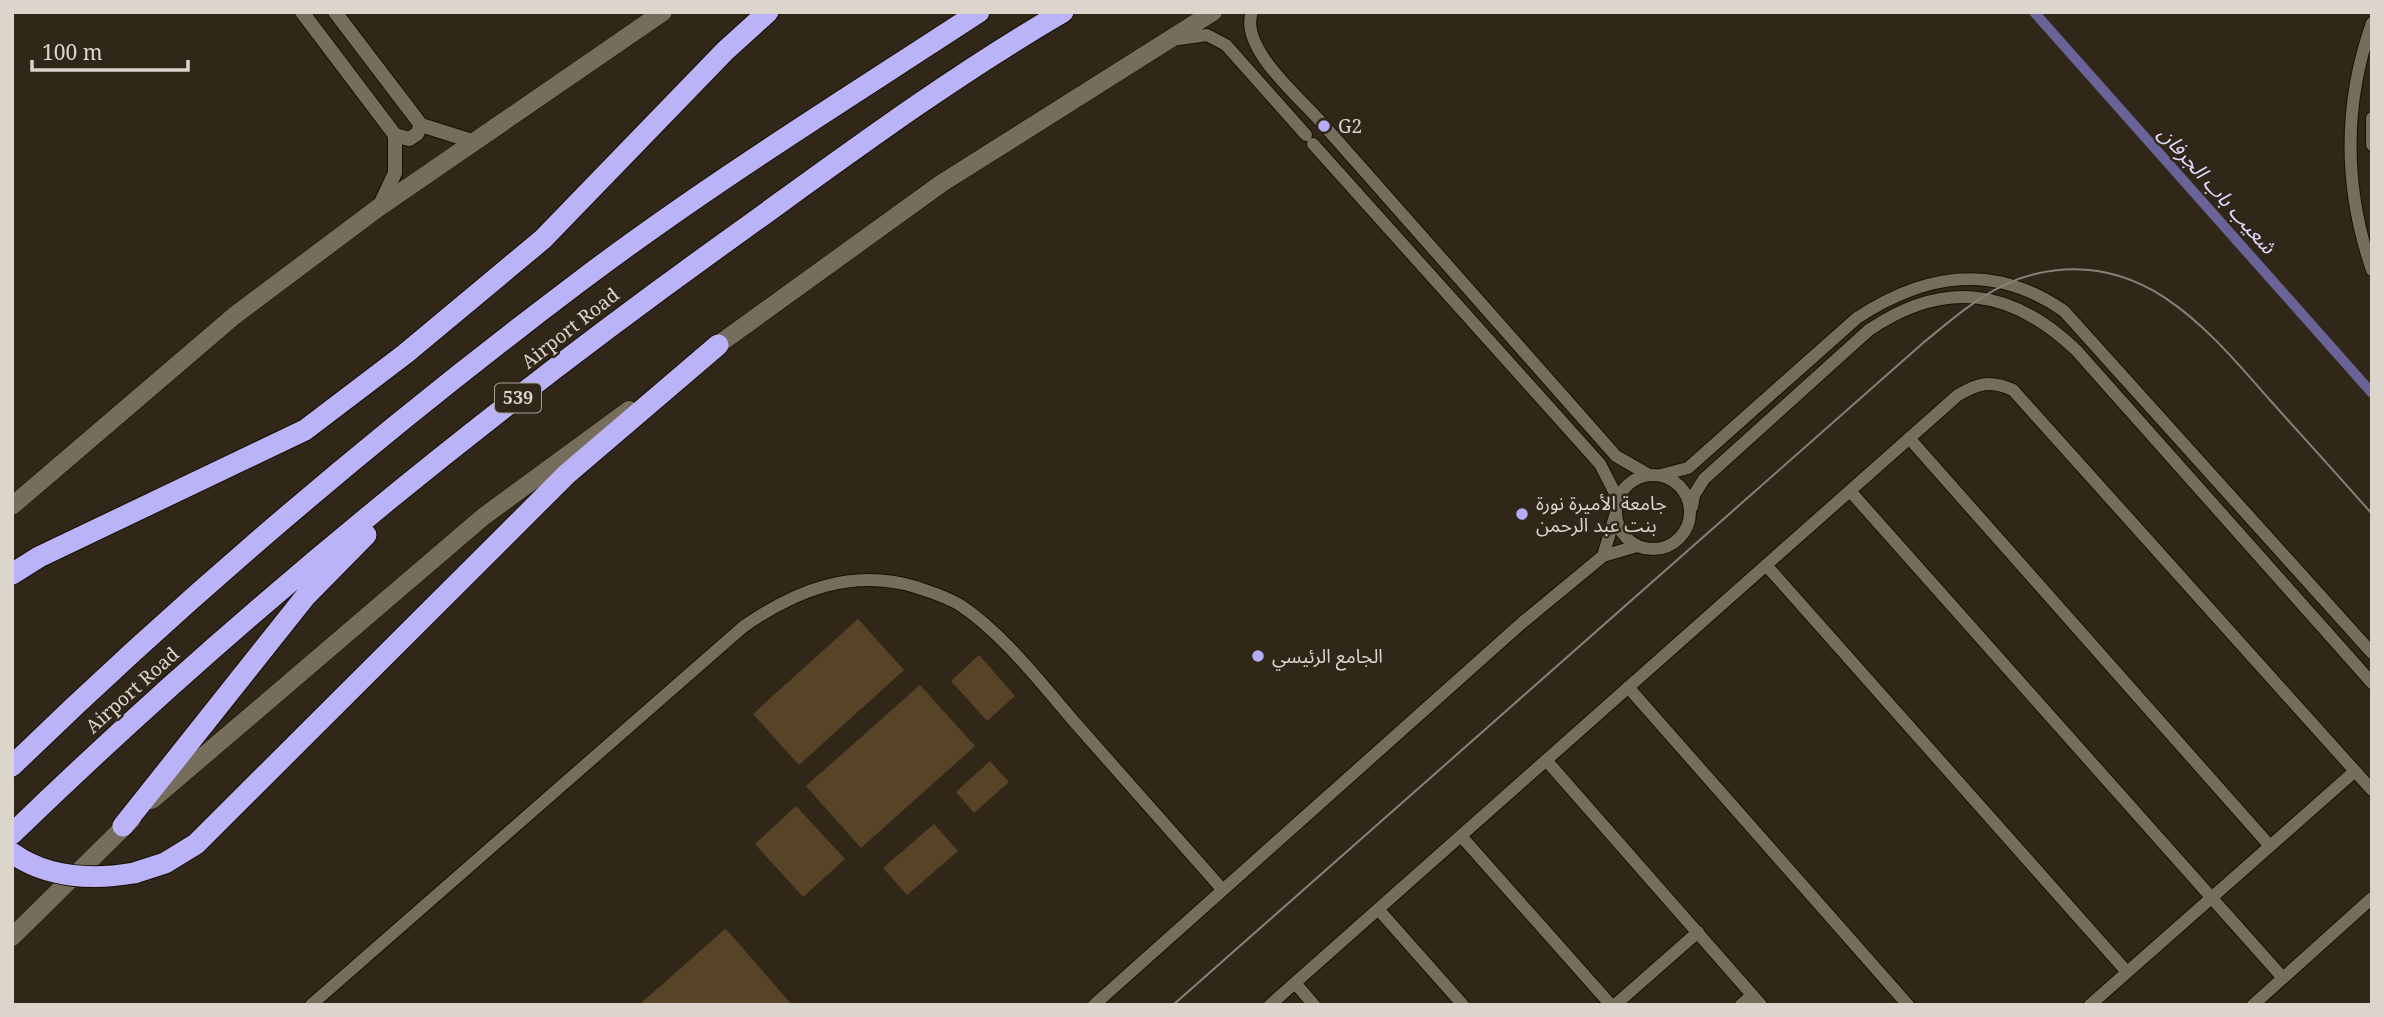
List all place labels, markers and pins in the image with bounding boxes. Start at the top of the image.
place label: G2 [1338,113,1362,139]
marker: G2 [1316,118,1332,134]
place label: جامعة الأميرة نورة بنت عبد الرحمن [1536,490,1667,538]
marker: جامعة الأميرة نورة بنت عبد الرحمن [1514,506,1530,522]
place label: الجامع الرئيسي [1272,643,1383,671]
marker: الجامع الرئيسي [1250,648,1266,664]

